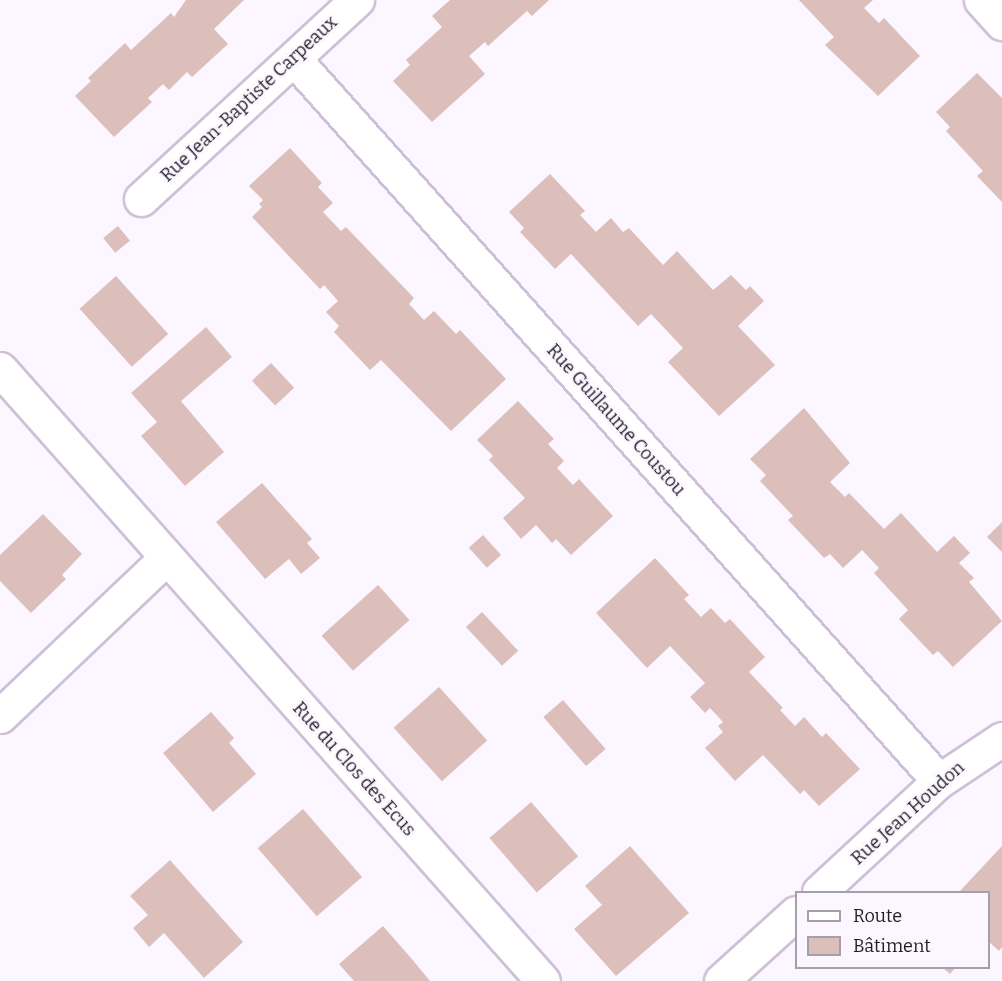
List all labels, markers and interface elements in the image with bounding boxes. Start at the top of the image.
street label: Rue Jean-Baptiste Carpeaux [156,12,342,186]
street label: Rue Guillaume Coustou [542,340,690,500]
street label: Rue du Clos des Ecus [288,698,420,840]
street label: Rue Jean Houdon [847,757,969,869]
legend [795,891,990,969]
text: Route [853,905,902,927]
text: Bâtiment [853,935,931,957]

